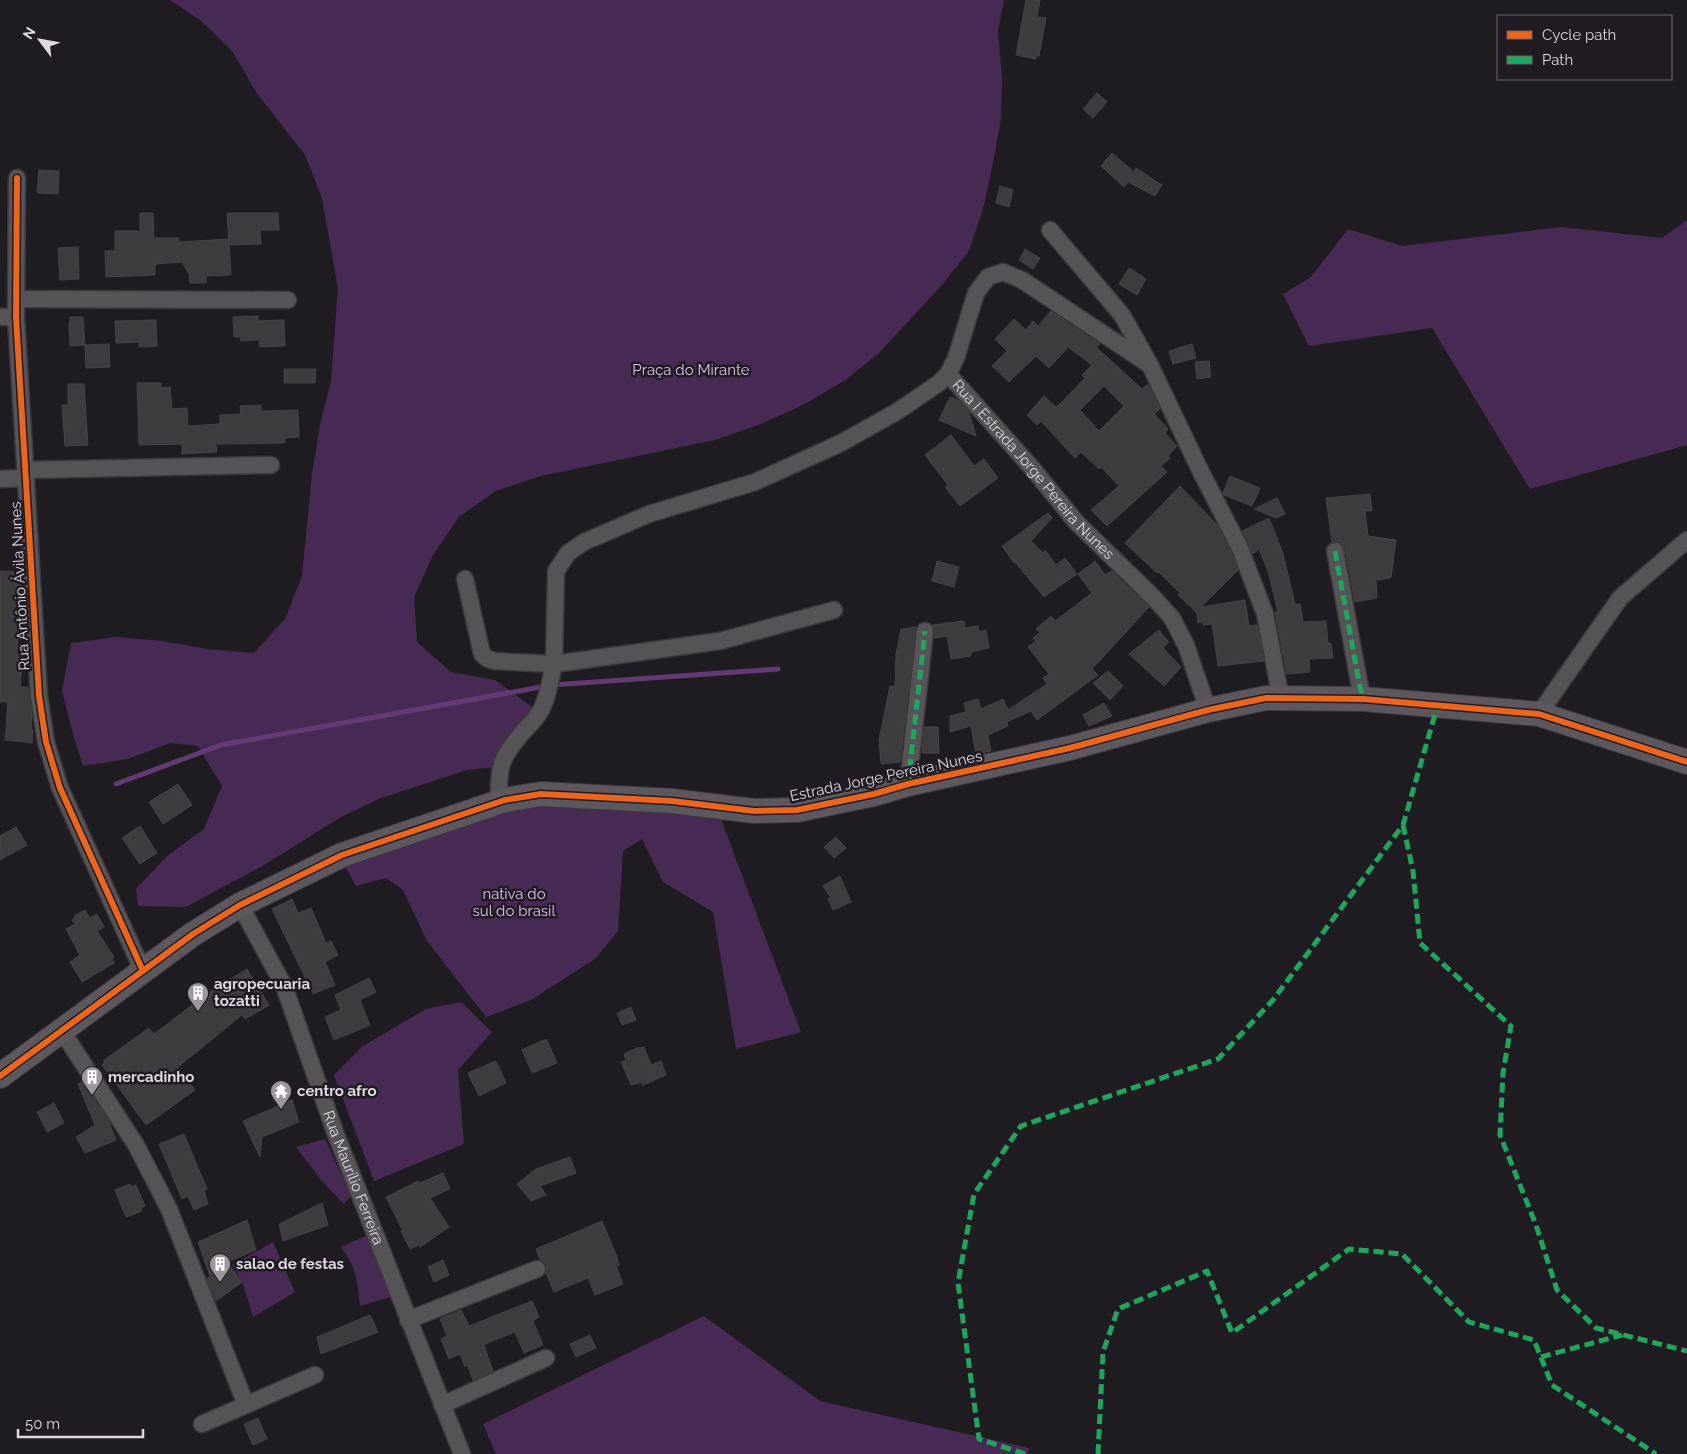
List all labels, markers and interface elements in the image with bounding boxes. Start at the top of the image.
north arrow [15,15,65,65]
legend [1497,15,1672,80]
text: N [19,24,39,42]
text: Cycle path [1542,26,1616,44]
text: Path [1542,51,1573,69]
park label: Praça do Mirante [632,361,750,379]
street label: Rua I Estrada Jorge Pereira Nunes [948,376,1118,563]
street label: Rua Antônio Ávila Nunes [7,501,33,671]
street label: Estrada Jorge Pereira Nunes [788,747,984,805]
park label: nativa do sul do brasil [473,885,556,920]
place label: agropecuaria tozatti [214,975,310,1010]
building icon: agropecuaria tozatti [186,981,210,1012]
building icon: mercadinho [80,1065,104,1096]
place label: mercadinho [108,1068,194,1086]
temple icon: centro afro [269,1079,293,1110]
place label: centro afro [297,1082,376,1100]
street label: Rua Maurílio Ferreira [319,1108,388,1247]
building icon: salao de festas [208,1252,232,1283]
place label: salao de festas [236,1255,344,1273]
scale bar [18,1406,142,1438]
text: 50 m [25,1415,60,1433]

